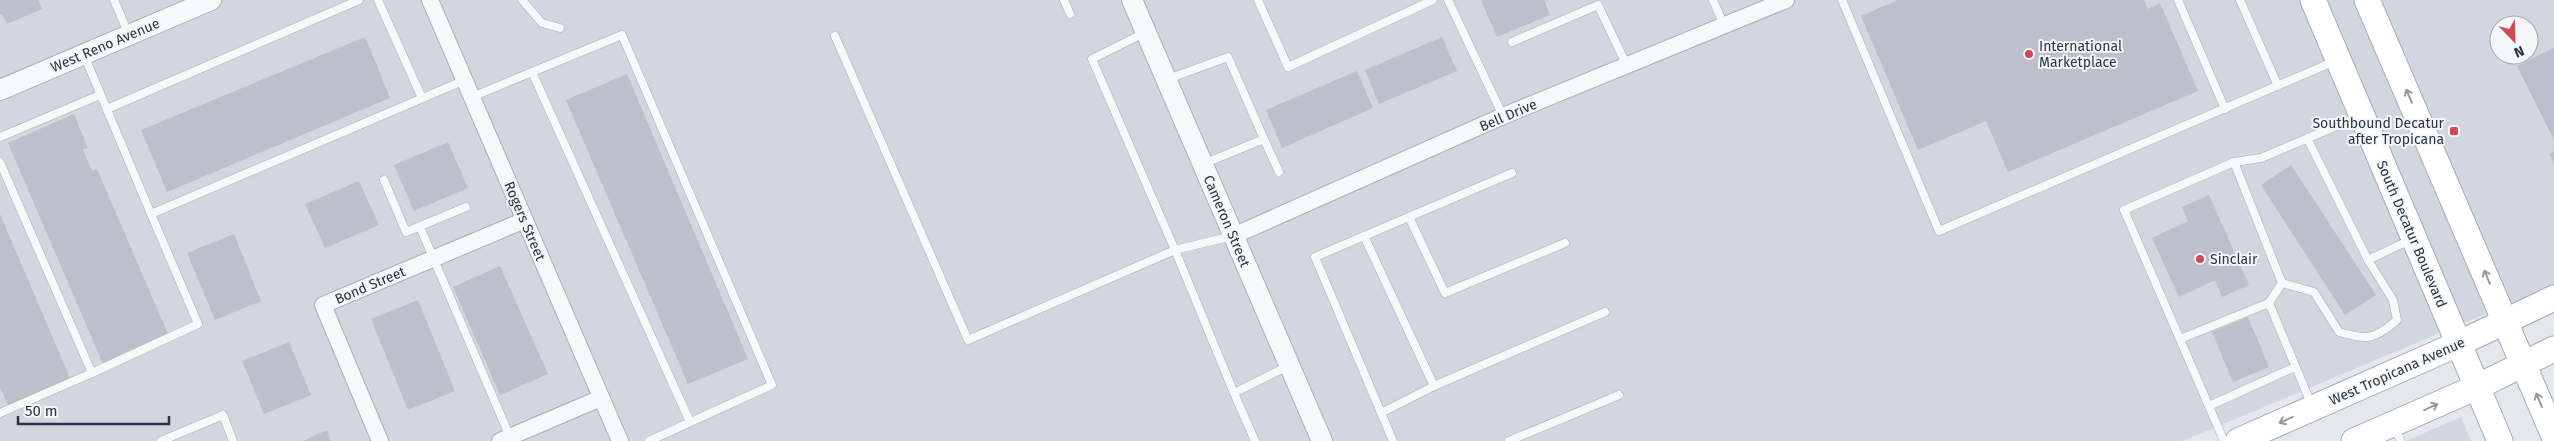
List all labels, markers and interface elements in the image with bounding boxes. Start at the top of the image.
street label: West Reno Avenue [48,15,162,76]
north arrow [2489,15,2539,65]
place label: International Marketplace [2039,38,2122,71]
text: N [2511,42,2526,61]
marker: International Marketplace [2023,48,2035,60]
one-way arrow [2403,89,2413,104]
street label: Bell Drive [1477,96,1540,135]
place label: Southbound Decatur after Tropicana [2312,115,2445,148]
marker: Southbound Decatur after Tropicana [2448,125,2460,137]
street label: South Decatur Boulevard [2373,158,2450,310]
street label: Cameron Street [1200,173,1254,270]
street label: Rogers Street [500,179,549,264]
place label: Sinclair [2210,251,2258,268]
marker: Sinclair [2194,253,2206,265]
street label: Bond Street [332,263,409,308]
one-way arrow [2481,270,2491,285]
street label: West Tropicana Avenue [2327,334,2468,409]
one-way arrow [2533,393,2543,408]
scale bar [18,394,169,426]
text: 50 m [25,402,58,420]
one-way arrow [2423,402,2438,411]
one-way arrow [2279,416,2294,425]

